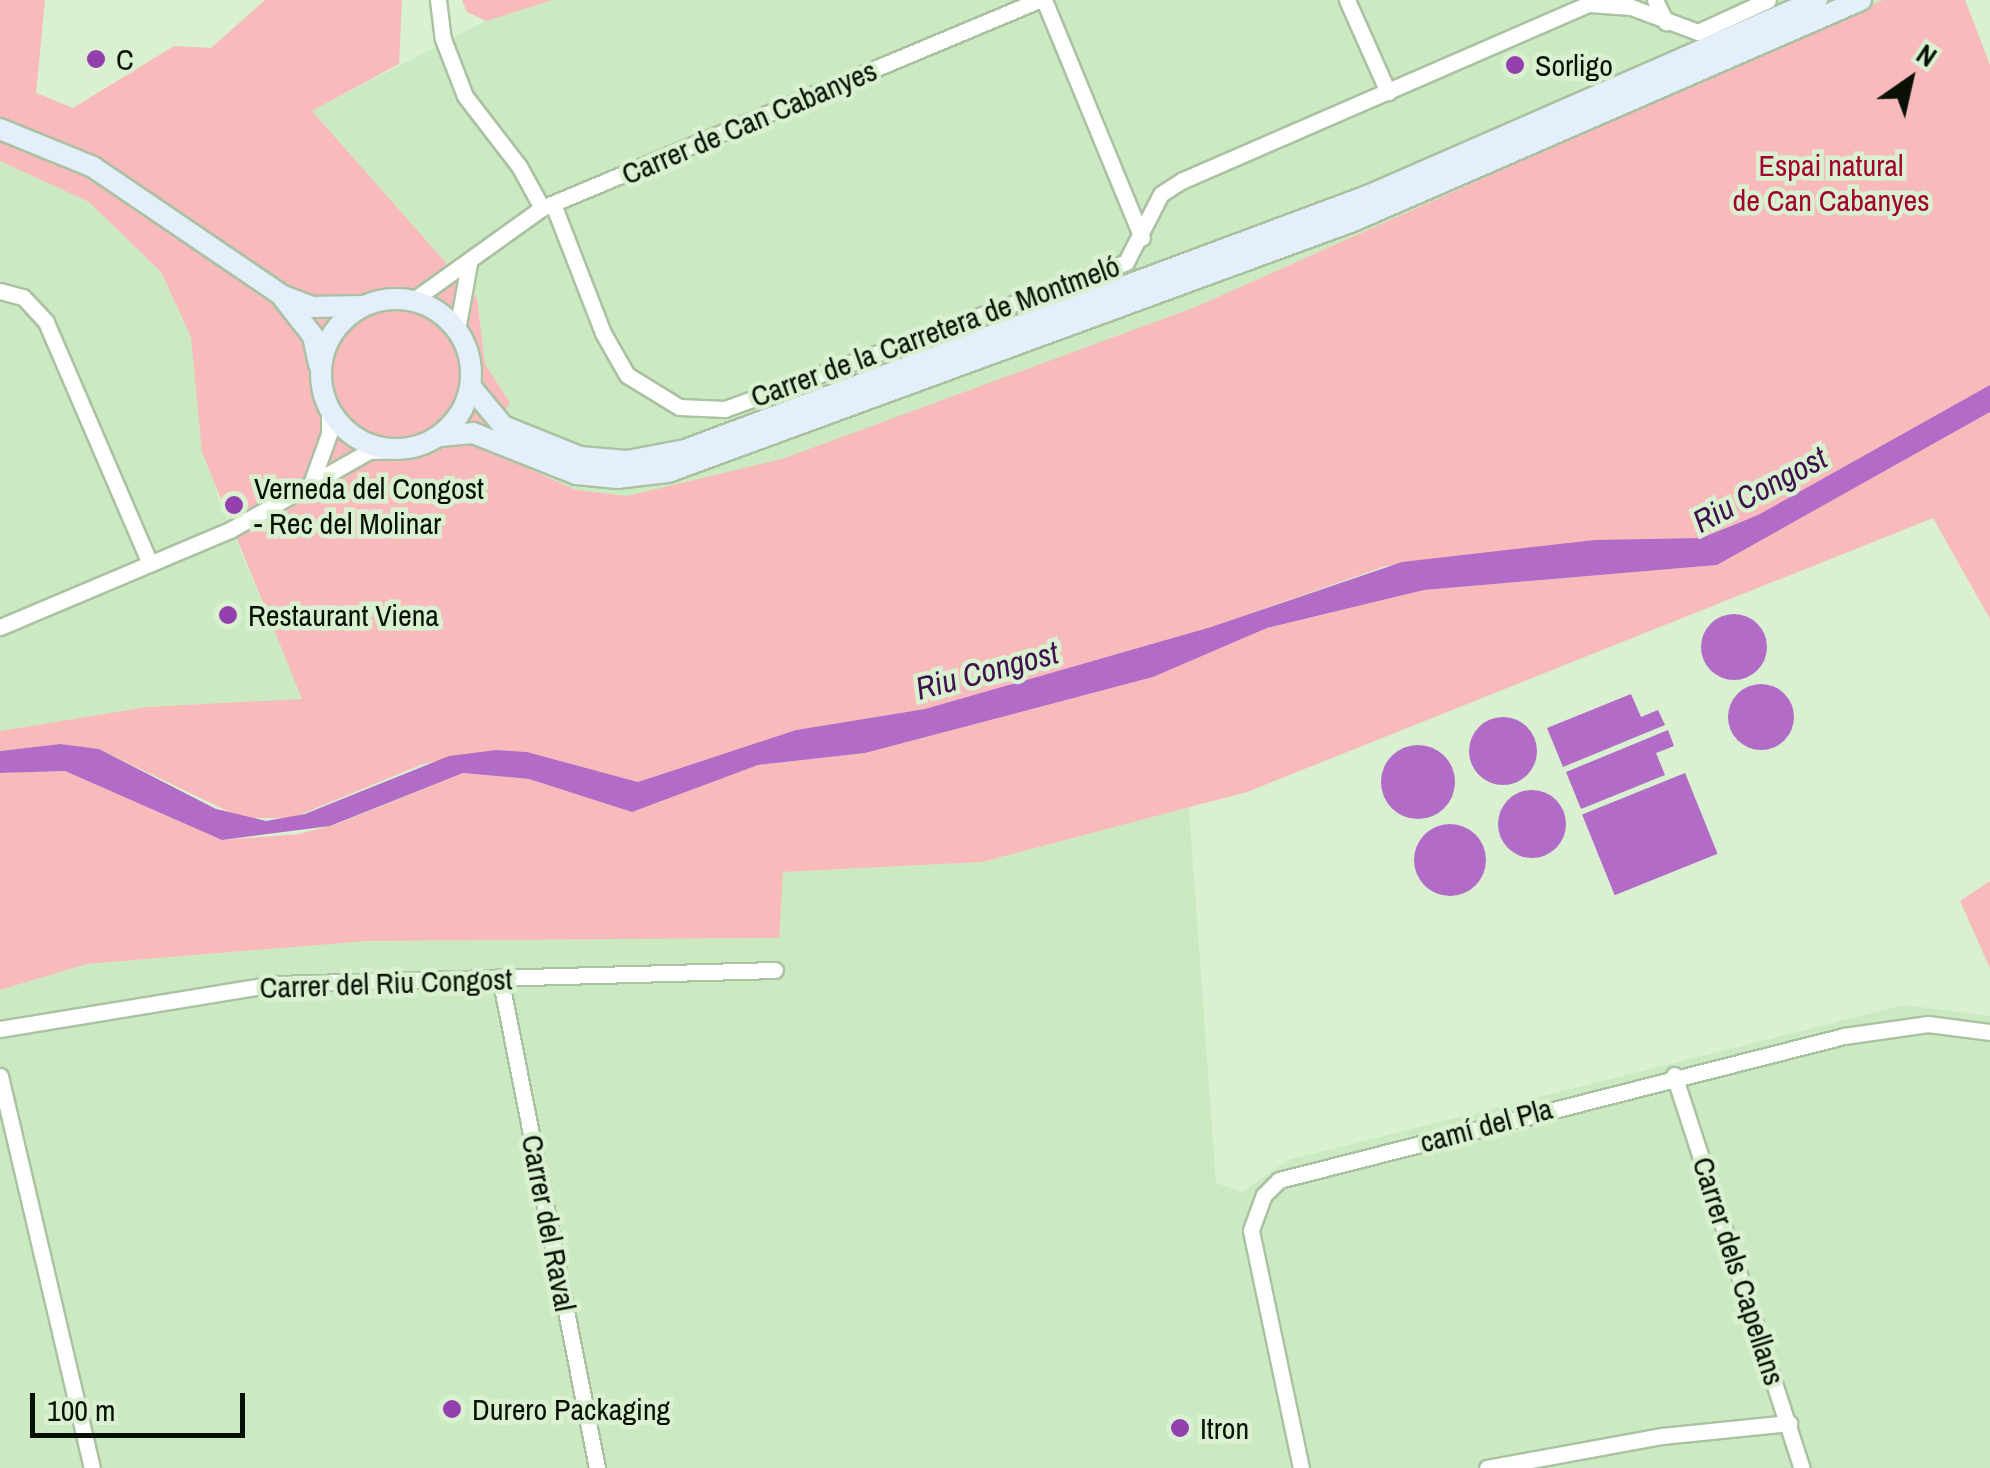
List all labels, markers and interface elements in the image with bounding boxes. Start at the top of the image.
north arrow [1860,30,1960,130]
text: N [1909,35,1944,76]
place label: C [116,41,134,77]
place label: Sorligo [1535,47,1613,83]
marker: C [85,48,107,70]
street label: Carrer de Can Cabanyes [616,52,882,192]
marker: Sorligo [1504,54,1526,76]
park label: Espai natural de Can Cabanyes [1733,147,1929,218]
street label: Carrer de la Carretera de Montmeló [746,247,1124,415]
water label: Riu Congost [1687,439,1833,541]
place label: Verneda del Congost - Rec del Molinar [254,470,484,540]
marker: Verneda del Congost - Rec del Molinar [223,494,245,516]
place label: Restaurant Viena [248,597,439,633]
marker: Restaurant Viena [217,604,239,626]
water label: Riu Congost [912,634,1062,708]
street label: Carrer del Riu Congost [259,961,513,1005]
street label: camí del Pla [1416,1090,1556,1160]
street label: Carrer del Raval [514,1132,584,1314]
street label: Carrer dels Capellans [1685,1152,1793,1390]
scale bar [35,1373,250,1435]
text: 100 m [47,1390,115,1430]
place label: Durero Packaging [472,1391,670,1427]
marker: Durero Packaging [441,1398,463,1420]
place label: Itron [1200,1410,1249,1446]
marker: Itron [1169,1417,1191,1439]

